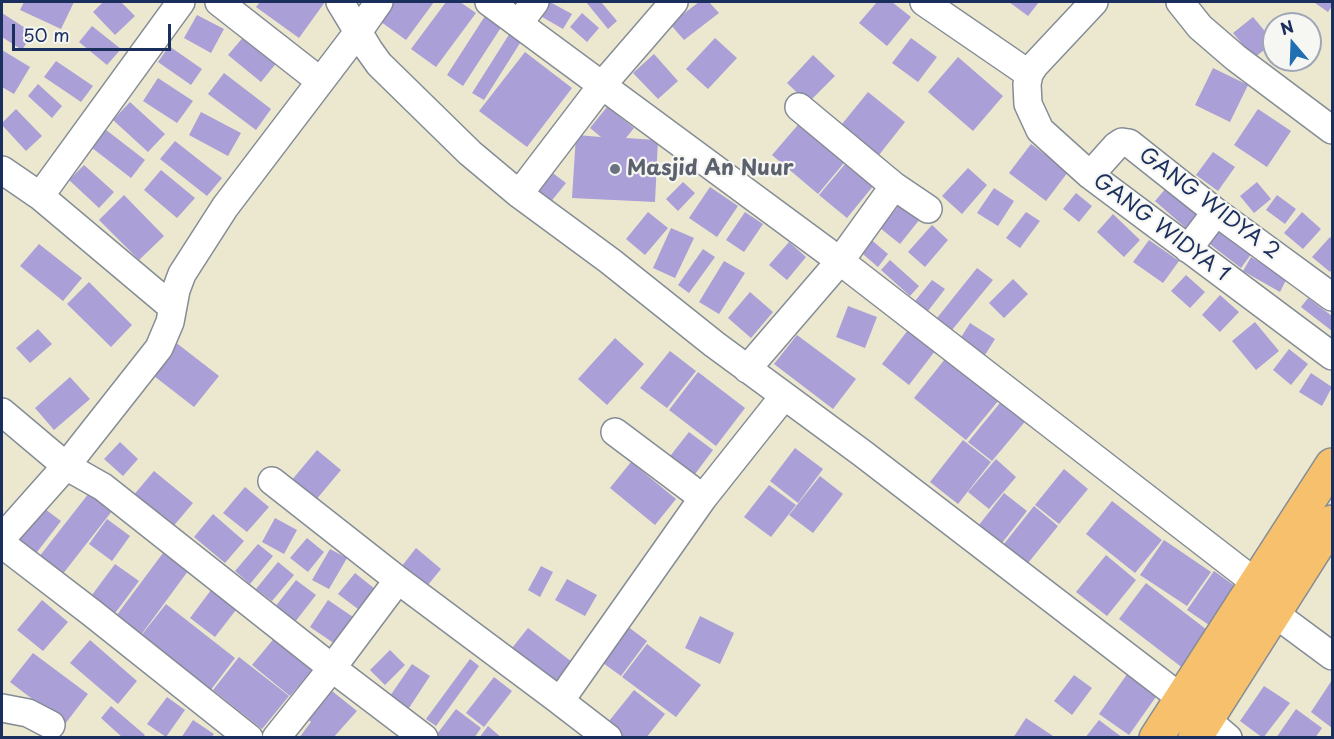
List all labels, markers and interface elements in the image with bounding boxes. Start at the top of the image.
scale bar [15,12,174,50]
north arrow [1262,12,1322,72]
text: N [1277,13,1297,40]
text: 50 m [23,21,70,48]
street label: GANG WIDYA 2 [1134,143,1284,265]
place label: Masjid An Nuur [627,156,794,182]
marker: Masjid An Nuur [608,162,622,176]
street label: GANG WIDYA 1 [1088,169,1234,287]

